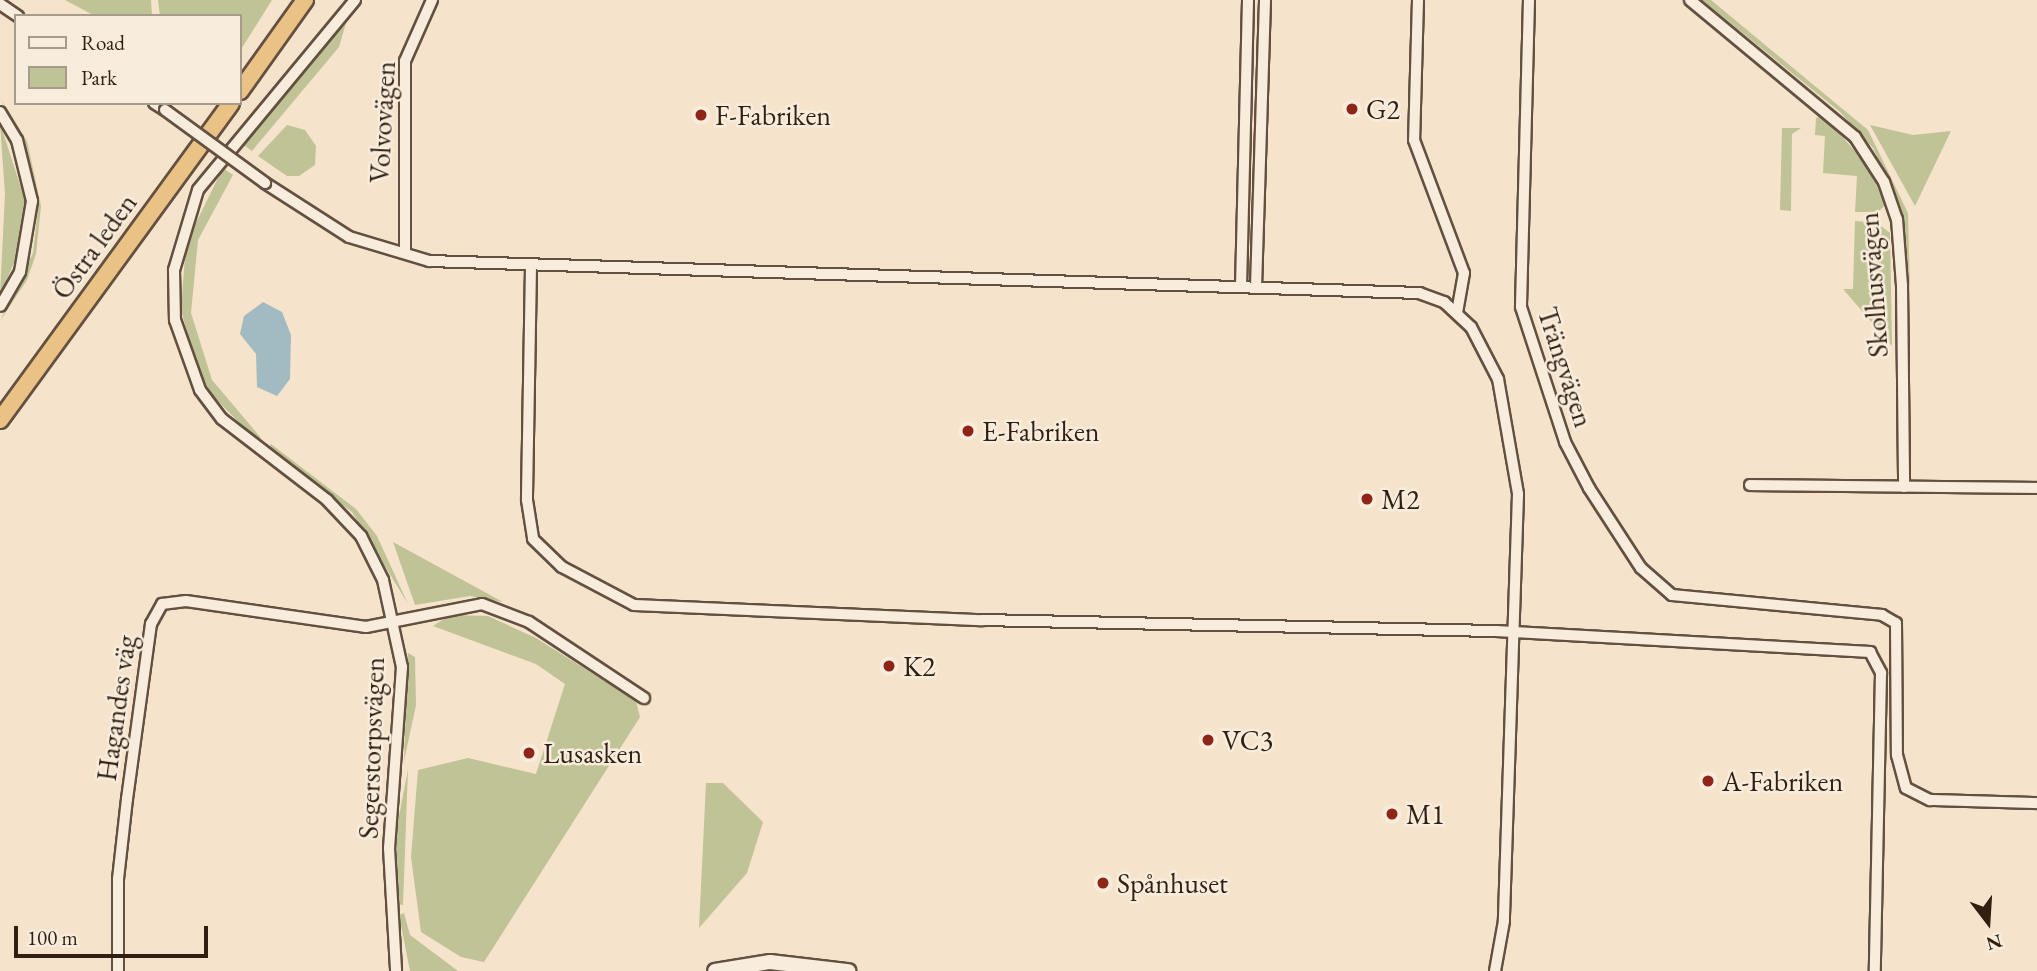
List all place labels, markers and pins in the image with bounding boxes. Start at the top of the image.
place label: G2 [1366,92,1400,126]
place label: F-Fabriken [715,98,831,132]
marker: G2 [1344,101,1360,117]
marker: F-Fabriken [693,107,709,123]
place label: E-Fabriken [982,414,1100,448]
marker: E-Fabriken [960,423,976,439]
place label: M2 [1381,482,1420,516]
marker: M2 [1359,491,1375,507]
place label: K2 [903,649,936,683]
marker: K2 [881,658,897,674]
place label: VC3 [1222,723,1273,757]
marker: VC3 [1200,732,1216,748]
place label: Lusasken [543,736,642,770]
marker: Lusasken [521,745,537,761]
place label: A-Fabriken [1722,764,1843,798]
marker: A-Fabriken [1700,773,1716,789]
place label: M1 [1406,797,1445,831]
marker: M1 [1384,806,1400,822]
place label: Spånhuset [1117,866,1228,900]
marker: Spånhuset [1095,875,1111,891]

